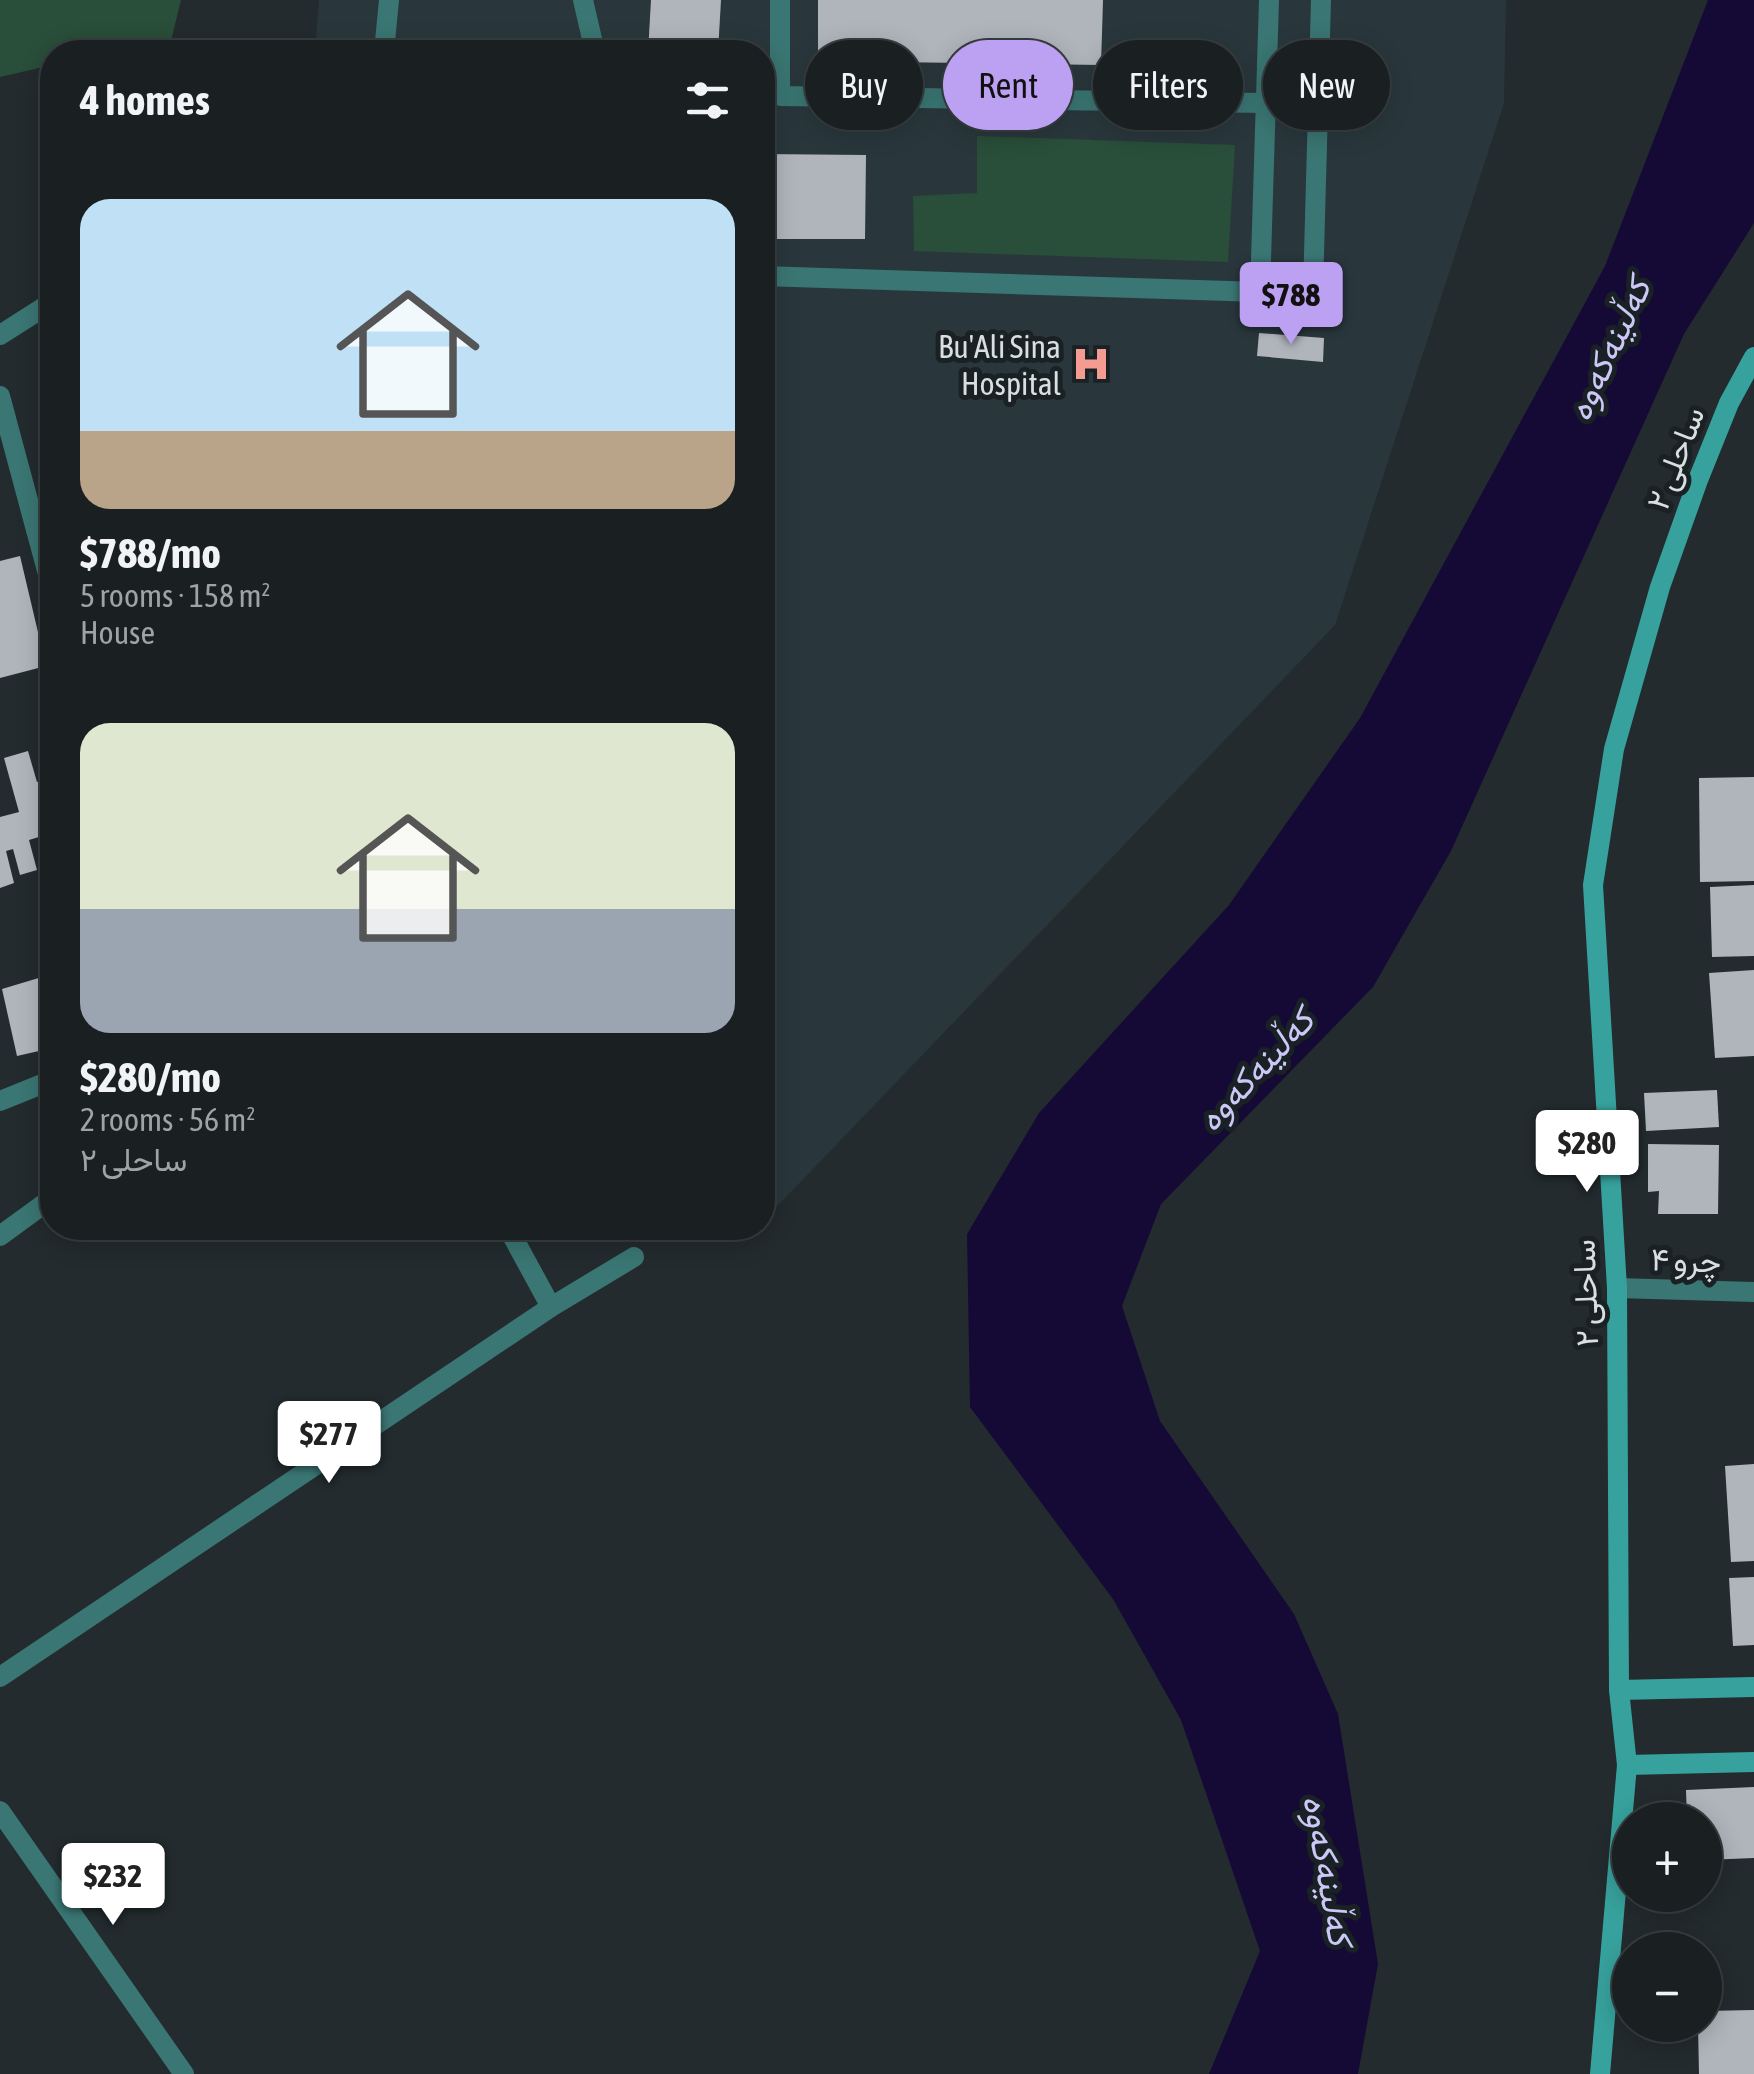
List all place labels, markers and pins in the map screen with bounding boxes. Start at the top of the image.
pin: $788 [1232,262,1350,347]
place label: Bu'Ali Sina Hospital [938,328,1062,402]
hospital icon: Bu'Ali Sina Hospital [1070,343,1112,385]
pin: $280 [1528,1110,1646,1195]
pin: $277 [270,1401,388,1486]
pin: $232 [54,1843,172,1928]

